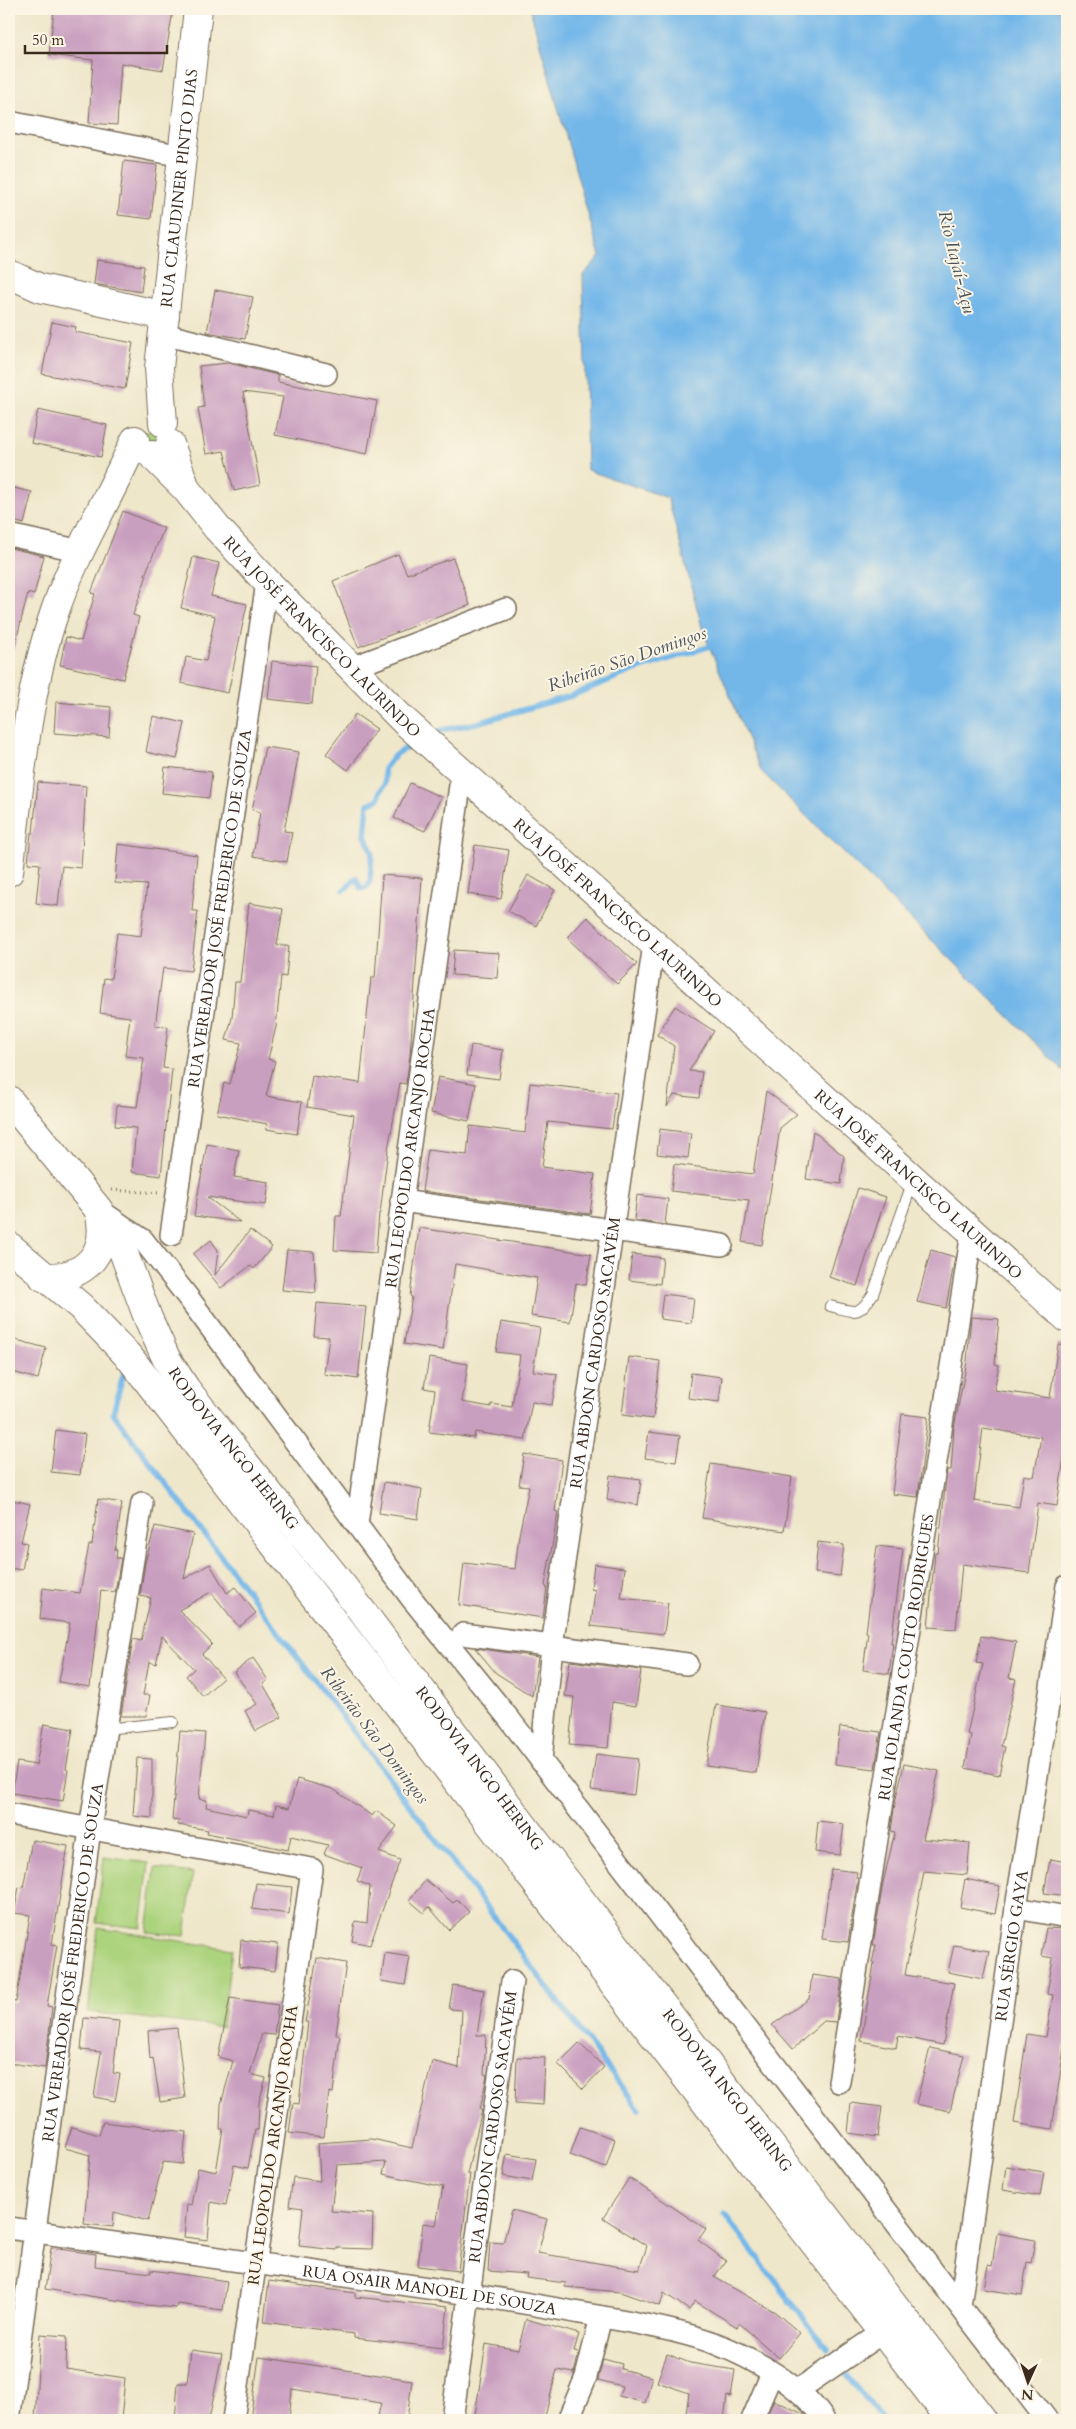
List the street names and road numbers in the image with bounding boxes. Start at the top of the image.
street label: RUA CLAUDINER PINTO DIAS [156,68,203,309]
street label: RUA JOSÉ FRANCISCO LAURINDO [218,532,425,743]
street label: RUA VEREADOR JOSÉ FREDERICO DE SOUZA [183,727,257,1089]
street label: RUA JOSÉ FRANCISCO LAURINDO [508,814,727,1013]
street label: RUA LEOPOLDO ARCANJO ROCHA [380,1006,441,1289]
street label: RUA JOSÉ FRANCISCO LAURINDO [809,1085,1027,1285]
street label: RUA ABDON CARDOSO SACAVÉM [565,1215,626,1490]
street label: RODOVIA INGO HERING [163,1363,304,1535]
street label: RUA IOLANDA COUTO RODRIGUES [873,1513,940,1802]
street label: RODOVIA INGO HERING [410,1682,549,1856]
street label: RUA VEREADOR JOSÉ FREDERICO DE SOUZA [37,1781,109,2143]
street label: RUA SÉRGIO GAYA [990,1868,1034,2023]
street label: RUA ABDON CARDOSO SACAVÉM [464,1989,523,2264]
street label: RUA LEOPOLDO ARCANJO ROCHA [242,2003,304,2287]
street label: RODOVIA INGO HERING [657,2004,797,2177]
street label: RUA OSAIR MANOEL DE SOUZA [301,2260,559,2321]

